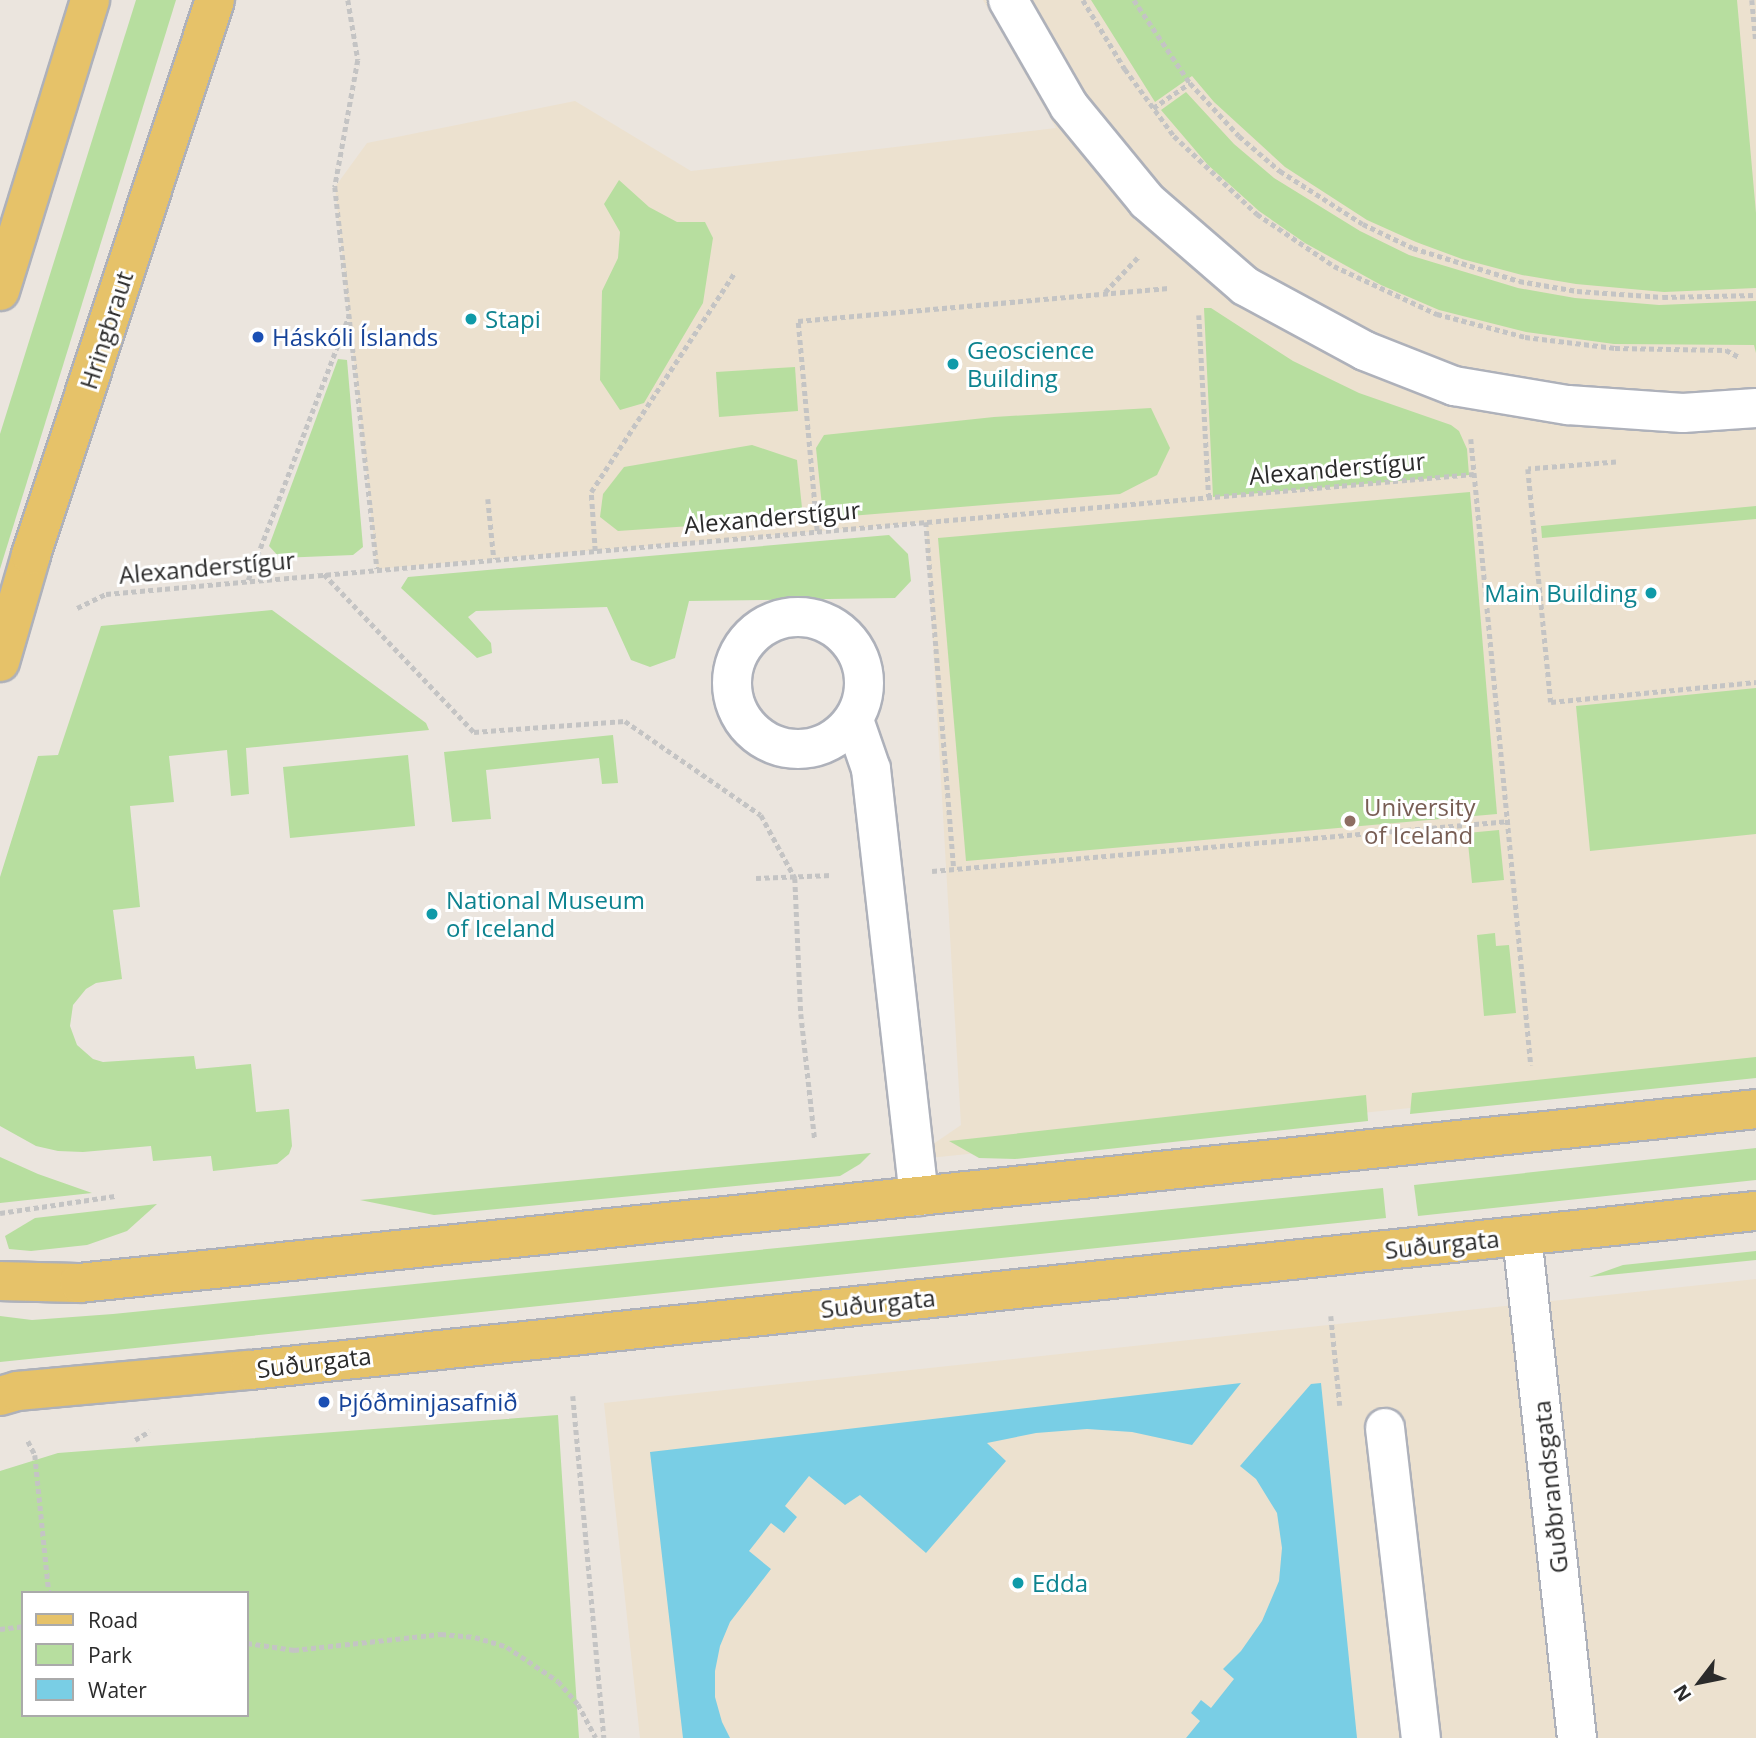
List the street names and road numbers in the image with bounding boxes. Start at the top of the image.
street label: Hringbraut [73,267,139,393]
street label: Alexanderstígur [1248,446,1426,490]
street label: Alexanderstígur [683,495,861,539]
street label: Alexanderstígur [118,545,296,589]
street label: Suðurgata [1383,1224,1501,1264]
street label: Suðurgata [819,1283,937,1323]
street label: Suðurgata [255,1341,373,1383]
street label: Guðbrandsgata [1527,1399,1573,1575]

